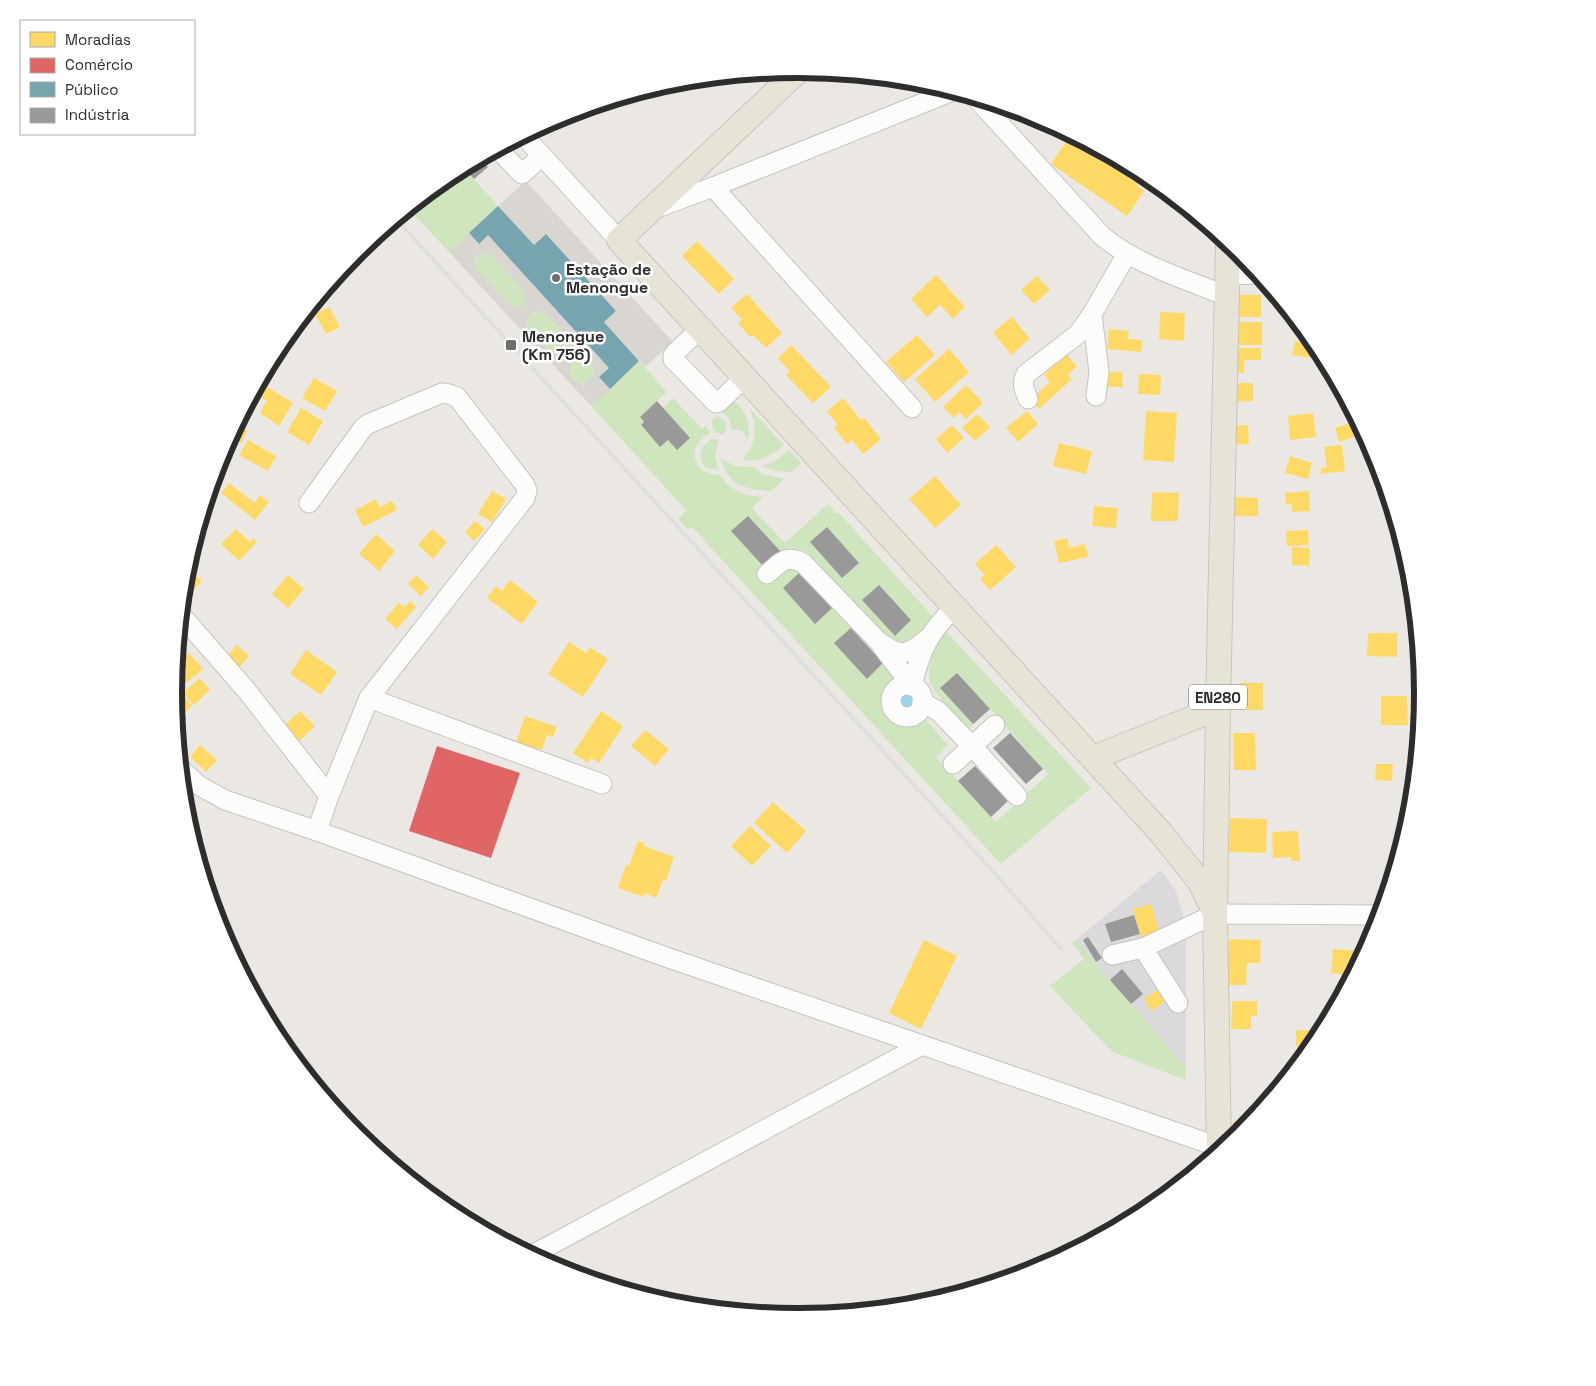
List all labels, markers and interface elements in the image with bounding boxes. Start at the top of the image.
legend [20,20,195,135]
text: Moradias [65,30,131,49]
text: Comércio [65,55,133,74]
text: Público [65,80,118,99]
text: Indústria [65,105,130,124]
place label: Estação de Menongue [566,259,651,298]
marker: Estação de Menongue [550,272,562,284]
place label: Menongue (Km 756) [522,326,604,365]
marker: Menongue (Km 756) [504,338,518,352]
road number: EN280 [1189,684,1247,710]

